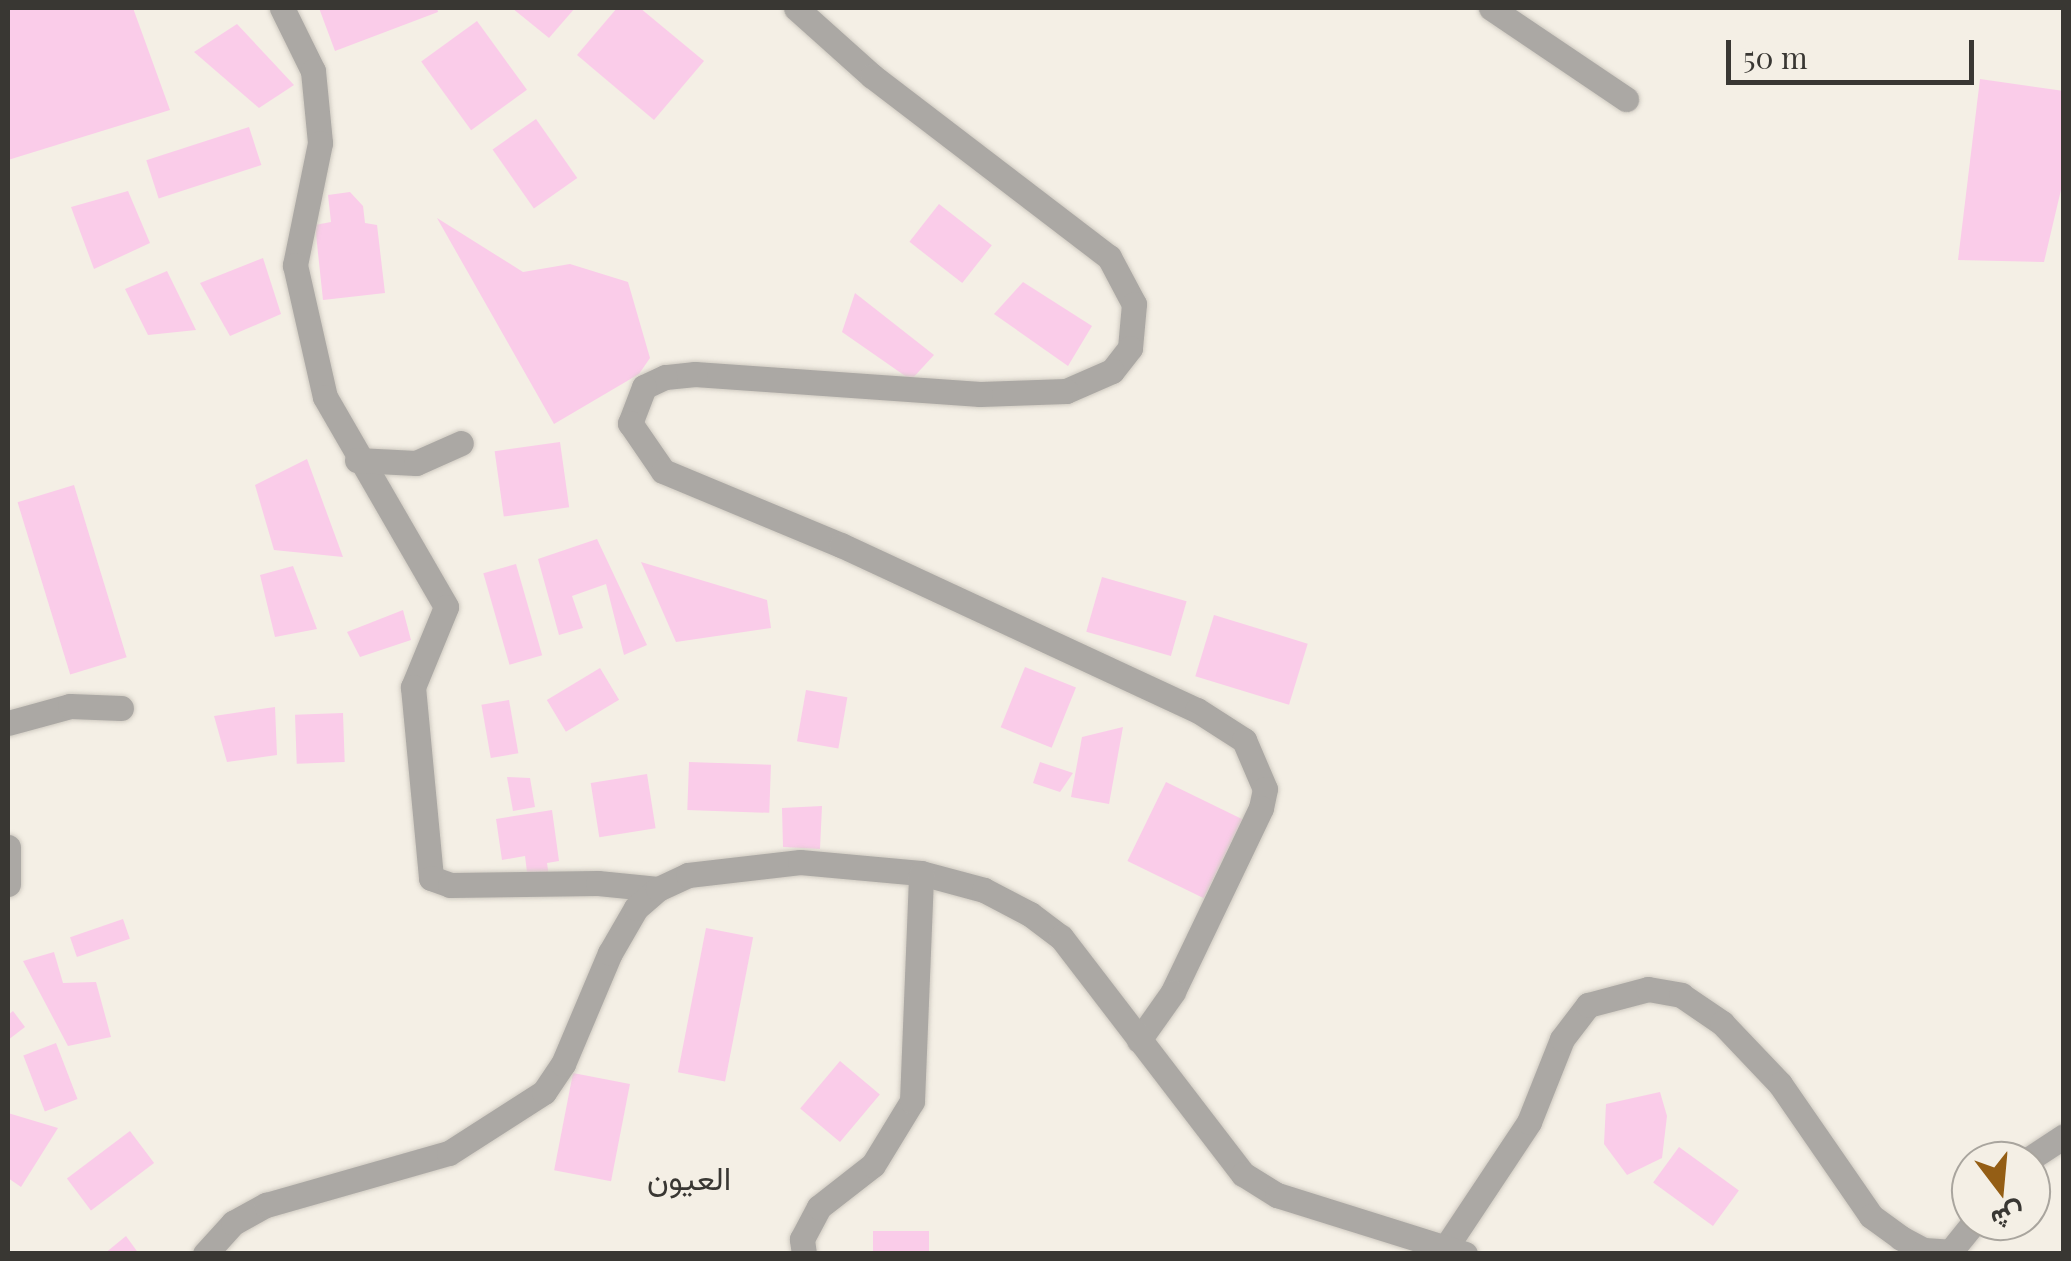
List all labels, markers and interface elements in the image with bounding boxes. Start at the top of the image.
scale bar [1731,20,1978,82]
text: 50 m [1743,37,1808,77]
north arrow [1951,1141,2051,1241]
district label: العيون [647,1158,731,1196]
text: ش [1988,1196,2030,1241]

